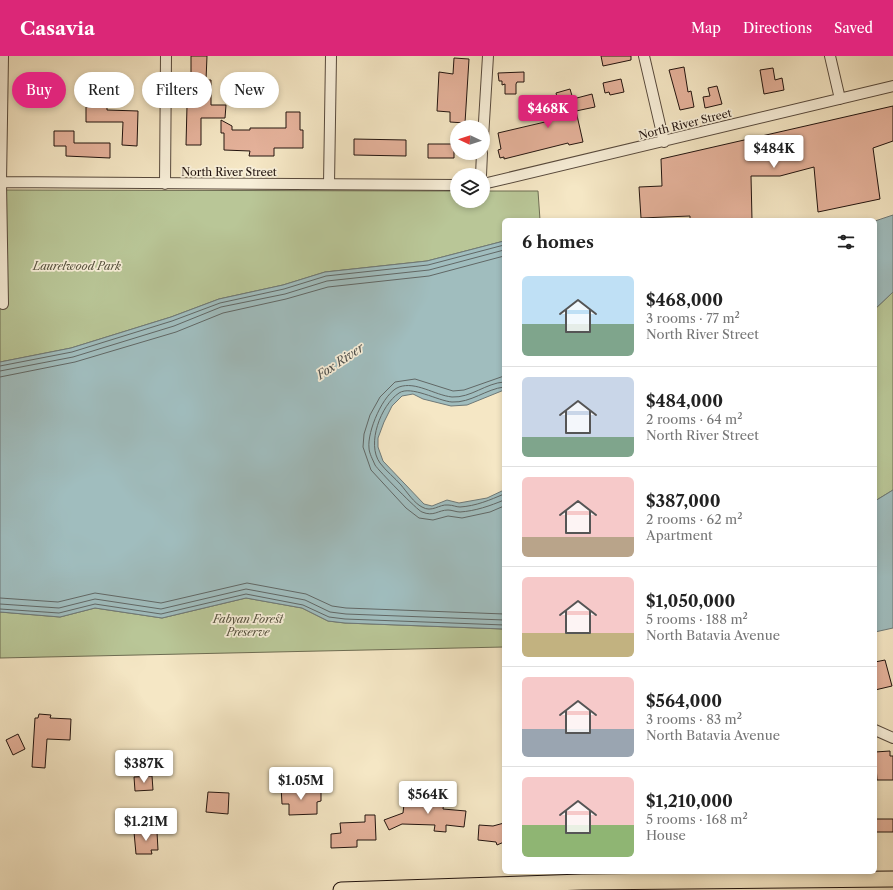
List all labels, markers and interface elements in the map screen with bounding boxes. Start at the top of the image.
text: Casavia [20,17,95,40]
text: Map [691,19,721,37]
text: Directions [743,19,812,37]
text: Saved [834,19,873,37]
chip: Buy [12,72,66,108]
chip: Rent [74,72,134,108]
chip: Filters [142,72,212,108]
chip: New [220,72,279,108]
pin: $468K [520,95,576,129]
text: $468K [527,100,569,116]
street label: North River Street [637,106,733,142]
north arrow [450,120,490,160]
map controls [450,120,490,208]
pin: $484K [746,135,802,169]
text: $484K [753,140,795,156]
street label: North River Street [181,165,277,179]
button: layers [450,168,490,208]
icon: filters [835,231,857,253]
text: 6 homes [522,232,594,252]
park label: Laurelwood Park [32,259,121,273]
text: $468,000 [646,290,723,310]
icon: home [554,292,602,340]
text: 3 rooms · 77 m² [646,310,740,326]
text: North River Street [646,326,759,342]
water label: Fox River [313,339,368,383]
text: $484,000 [646,391,723,411]
icon: home [554,393,602,441]
text: 2 rooms · 64 m² [646,411,743,427]
text: North River Street [646,427,759,443]
text: $387,000 [646,491,720,511]
icon: home [554,493,602,541]
text: 2 rooms · 62 m² [646,511,743,527]
text: Apartment [646,527,713,543]
text: $1,050,000 [646,591,735,611]
icon: home [554,593,602,641]
text: 5 rooms · 188 m² [646,611,748,627]
park label: Fabyan Forest Preserve [212,612,284,639]
text: North Batavia Avenue [646,627,780,643]
text: $564,000 [646,691,722,711]
icon: home [554,693,602,741]
text: 3 rooms · 83 m² [646,711,742,727]
text: North Batavia Avenue [646,727,780,743]
pin: $387K [116,750,172,784]
text: $387K [124,755,164,771]
pin: $1.05M [268,767,334,801]
text: $1.05M [278,772,324,788]
pin: $564K [400,781,456,815]
text: $564K [408,786,448,802]
text: $1,210,000 [646,791,733,811]
icon: home [554,793,602,841]
pin: $1.21M [113,808,179,842]
text: 5 rooms · 168 m² [646,811,748,827]
text: $1.21M [124,813,168,829]
text: House [646,827,686,843]

